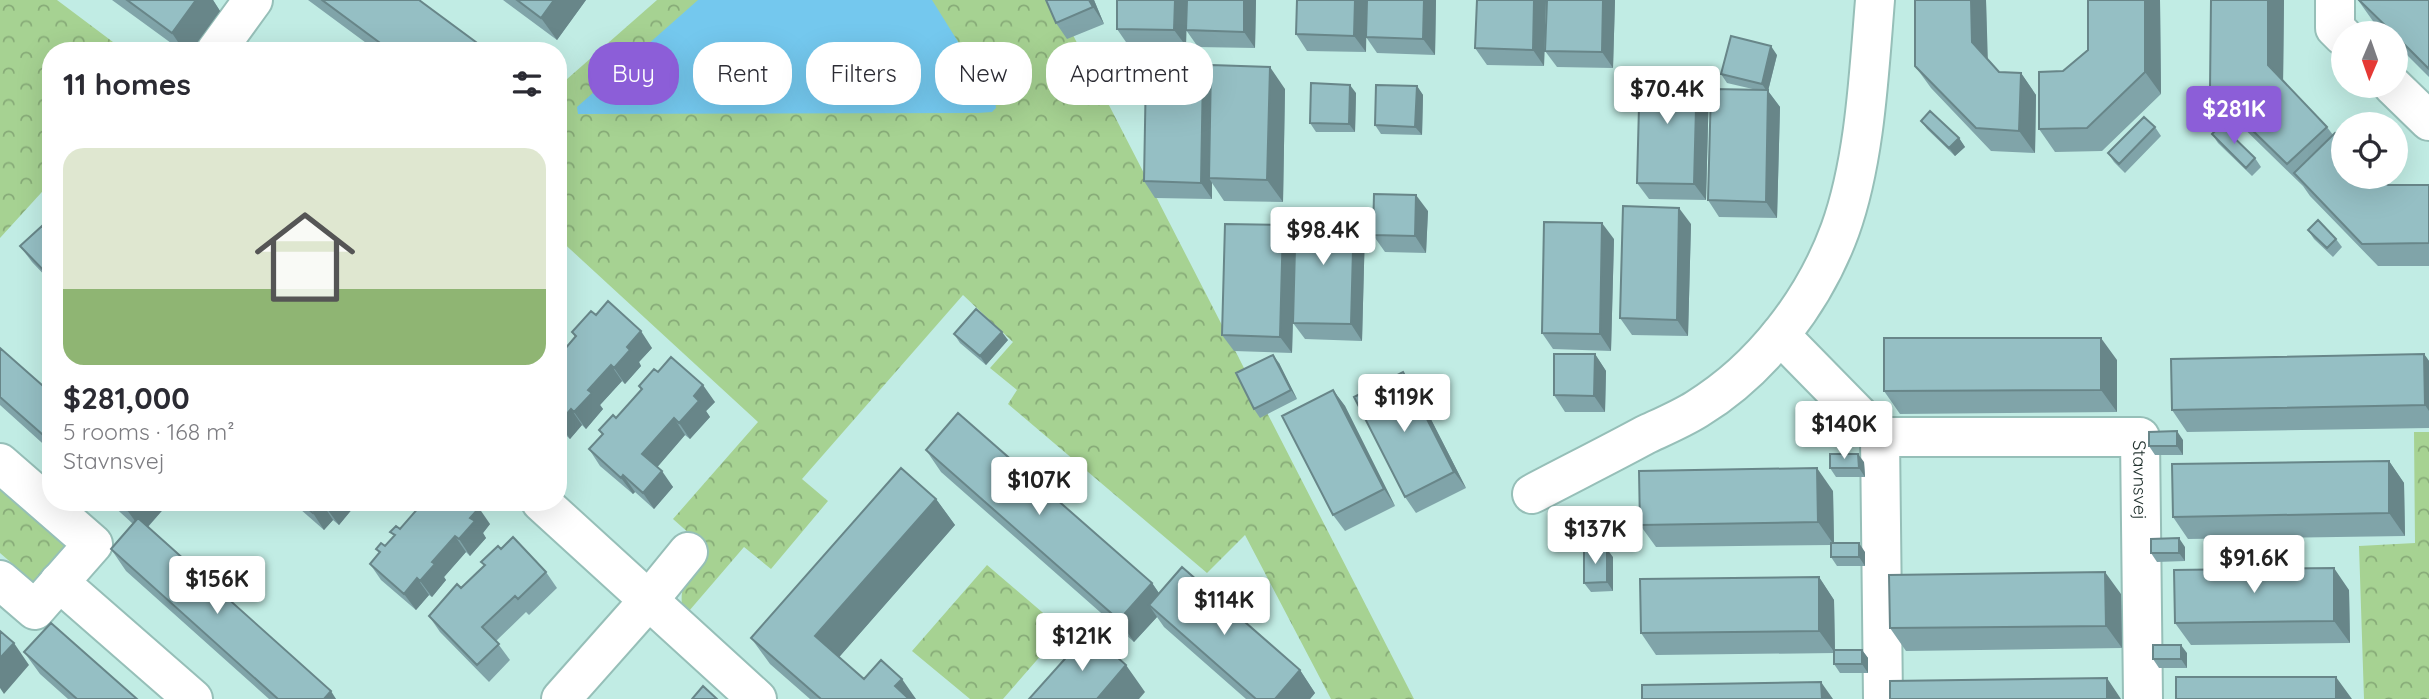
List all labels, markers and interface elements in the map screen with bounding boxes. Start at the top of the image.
north arrow [2331,21,2408,98]
map controls [2331,21,2408,189]
chip: Buy [588,42,679,105]
chip: Rent [693,42,792,105]
chip: Filters [806,42,921,105]
chip: New [935,42,1032,105]
chip: Apartment [1046,42,1213,105]
text: 11 homes [63,65,191,103]
icon: filters [508,65,546,103]
pin: $70.4K [1610,66,1724,126]
text: $70.4K [1630,74,1704,103]
pin: $281K [2185,86,2283,146]
text: $281K [2202,94,2266,123]
button: locate [2331,112,2408,189]
icon: home [242,194,368,320]
pin: $98.4K [1266,208,1380,267]
text: $98.4K [1286,215,1360,244]
pin: $119K [1355,374,1453,434]
text: $281,000 [63,379,190,417]
text: $119K [1374,382,1434,411]
pin: $140K [1795,402,1893,461]
text: $140K [1811,409,1877,438]
text: 5 rooms · 168 m² [63,417,235,446]
street label: Stavnsvej [2129,440,2152,520]
text: Stavnsvej [63,446,165,475]
pin: $107K [990,458,1088,517]
text: $107K [1007,465,1071,494]
pin: $137K [1546,506,1644,566]
text: $137K [1564,514,1626,543]
pin: $91.6K [2197,536,2311,595]
text: $91.6K [2219,543,2289,572]
pin: $156K [168,556,266,616]
text: $156K [185,564,249,593]
pin: $114K [1175,578,1273,637]
text: $114K [1194,585,1254,614]
pin: $121K [1033,614,1131,673]
text: $121K [1052,621,1112,650]

